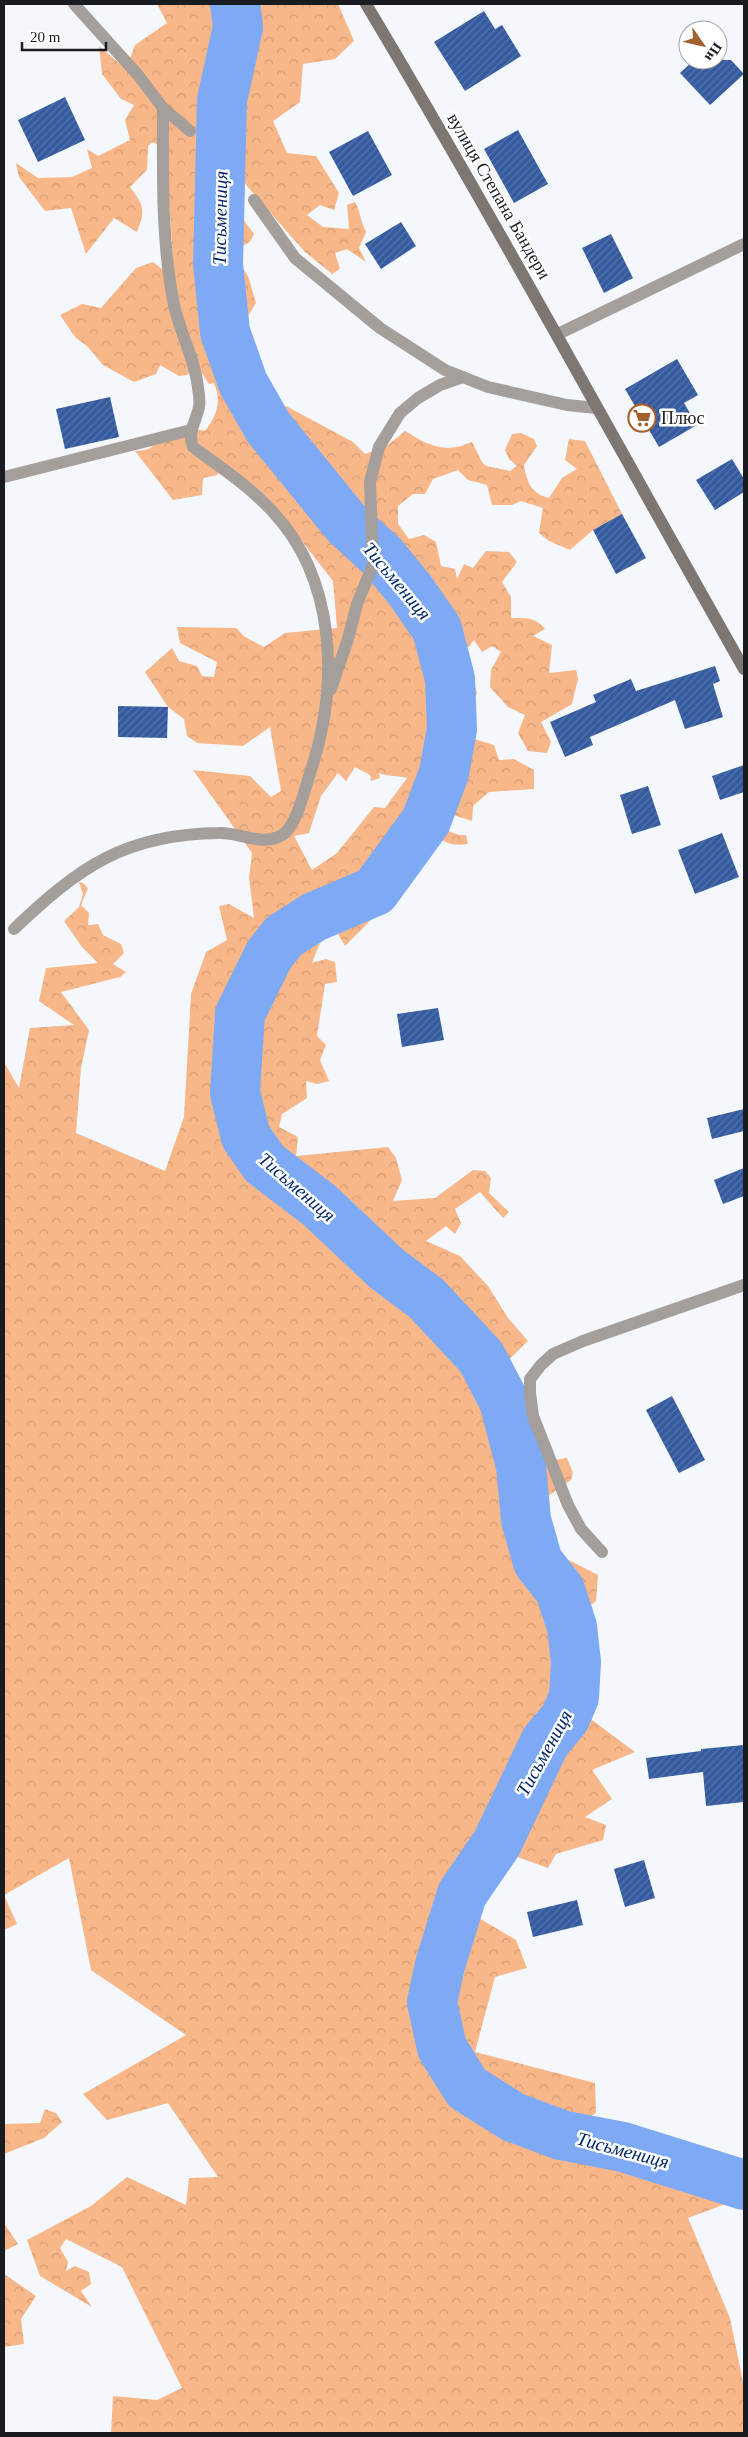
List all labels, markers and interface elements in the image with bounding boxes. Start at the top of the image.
scale bar [22,20,106,52]
north arrow [678,20,728,70]
text: 20 m [30,29,61,45]
text: Пн [702,40,725,64]
street label: вулиця Степана Бандери [443,109,555,283]
water label: Тисьмениця [209,171,231,265]
supermarket icon: Плюс [627,403,657,433]
place label: Плюс [661,408,704,428]
water label: Тисьмениця [359,538,435,624]
water label: Тисьмениця [254,1148,340,1226]
water label: Тисьмениця [512,1707,576,1799]
water label: Тисьмениця [575,2128,671,2172]

